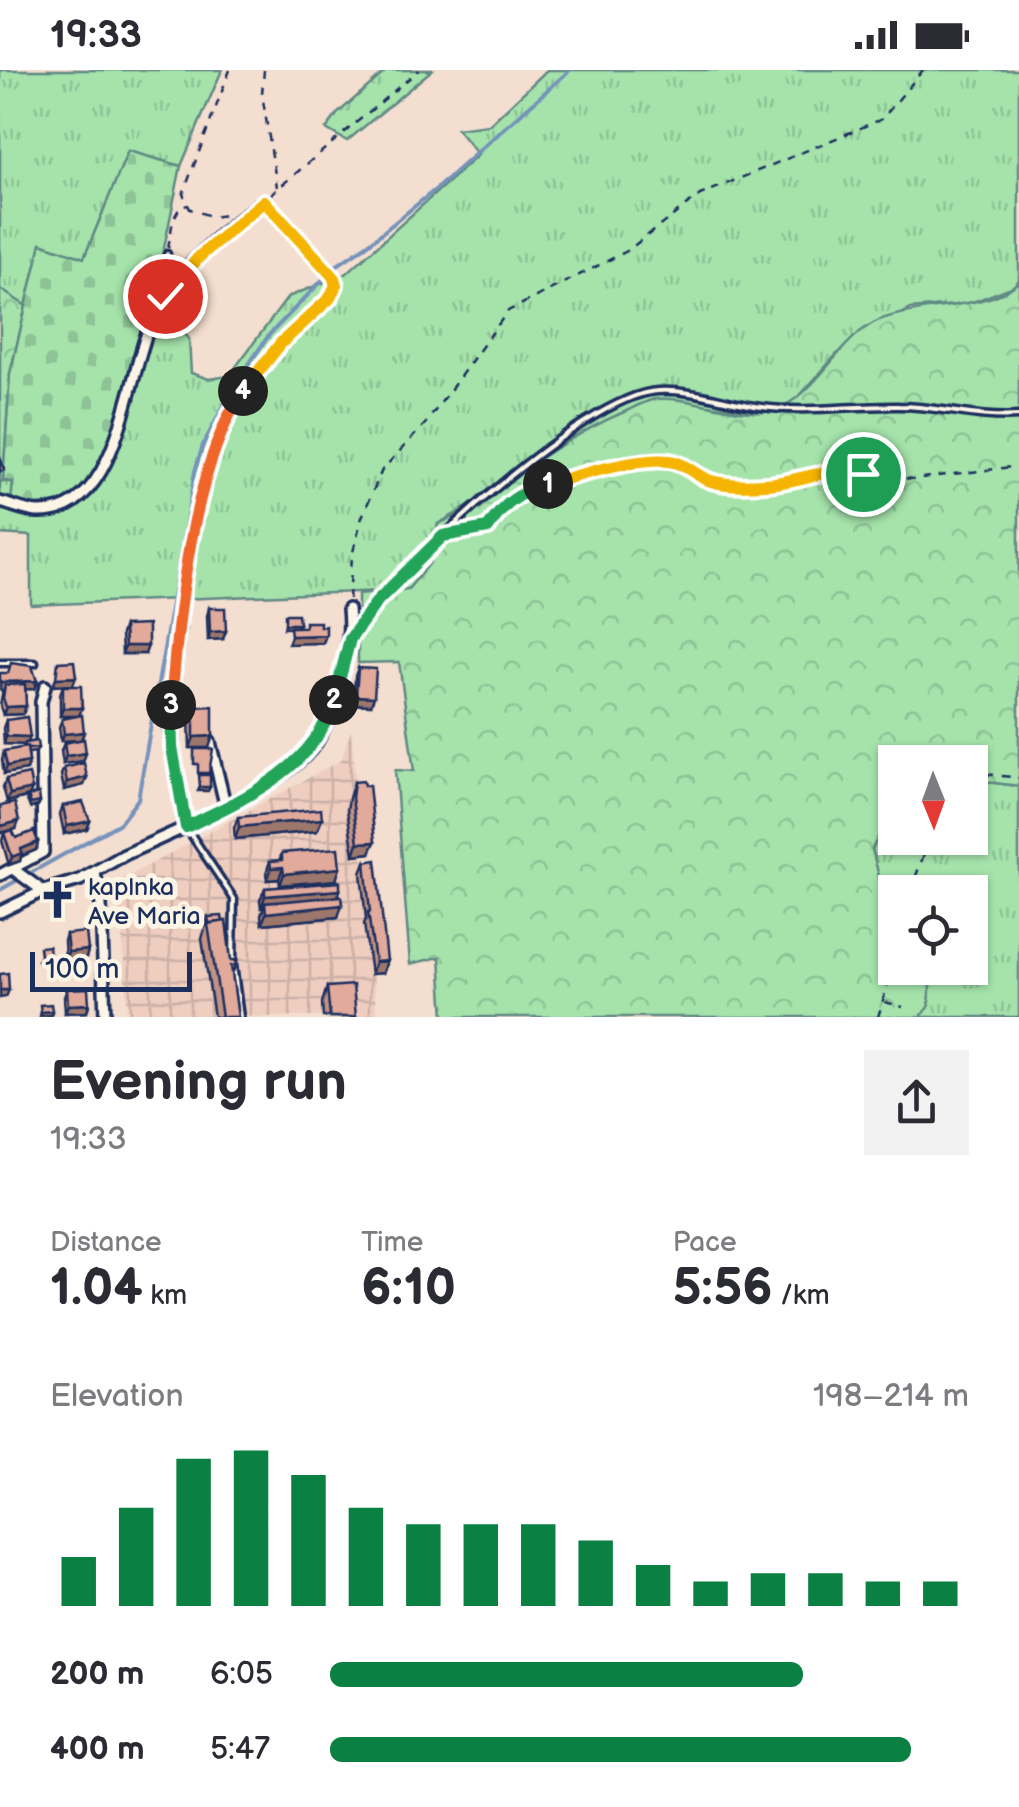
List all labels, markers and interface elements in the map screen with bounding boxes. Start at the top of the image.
text: 19:33 [50,13,142,58]
pin [123,254,208,339]
icon: check [138,269,193,324]
pin: 4 [218,366,268,416]
text: 4 [235,374,251,407]
pin [821,432,906,517]
icon: arrive [836,447,891,502]
pin: 1 [523,459,573,509]
text: 1 [542,467,554,500]
pin: 2 [309,675,359,725]
pin: 3 [146,680,196,730]
text: 2 [326,683,342,716]
text: 3 [163,688,179,721]
north arrow [878,745,988,855]
map controls [878,745,988,985]
place label: kaplnka Ave Maria [88,872,201,932]
button: locate [878,875,988,985]
church icon: kaplnka Ave Maria [37,879,79,921]
scale bar [30,947,192,991]
text: 100 m [45,953,119,986]
text: Evening run [50,1049,347,1116]
button: share [864,1050,969,1155]
text: 19:33 [50,1120,127,1159]
text: Distance [50,1226,162,1259]
text: Time [361,1226,423,1259]
text: Pace [673,1226,737,1259]
text: 1.04 [50,1259,143,1319]
text: 6:10 [361,1259,456,1319]
text: 5:56 [673,1259,773,1319]
text: km [143,1279,187,1312]
text: /km [773,1279,830,1312]
text: Elevation [50,1377,183,1416]
text: 198–214 m [813,1377,969,1416]
text: 200 m [50,1655,144,1694]
text: 6:05 [210,1655,273,1694]
text: 400 m [50,1730,145,1769]
text: 5:47 [210,1730,270,1769]

